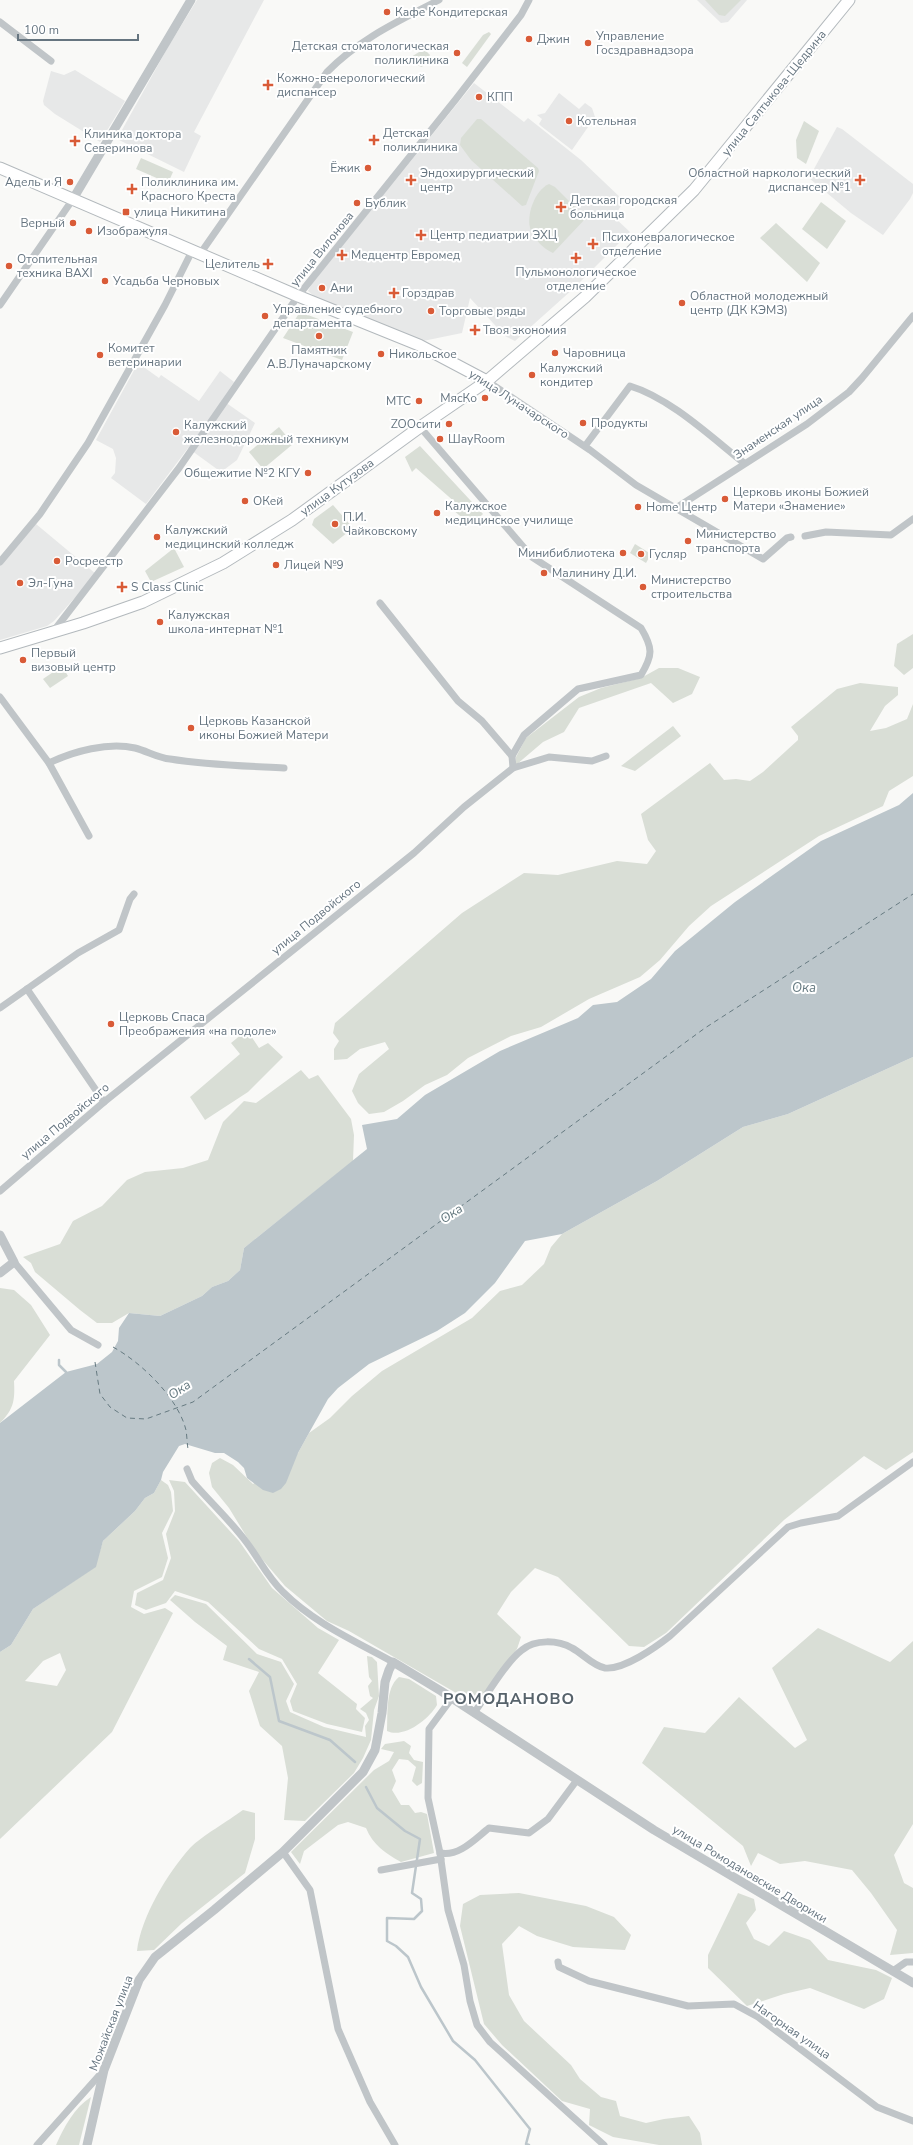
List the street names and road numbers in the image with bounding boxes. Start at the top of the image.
street label: улица Салтыкова-Щедрина [718,27,830,159]
street label: улица Вилонова [287,208,357,290]
street label: улица Луначарского [466,366,572,442]
street label: Знаменская улица [730,391,826,463]
street label: улица Кутузова [297,455,377,519]
street label: улица Подвойского [268,876,364,958]
street label: улица Подвойского [17,1079,113,1163]
street label: улица Ромодановские Дворики [670,1821,830,1927]
street label: Можайская улица [85,1973,137,2073]
street label: Нагорная улица [750,1997,834,2063]

